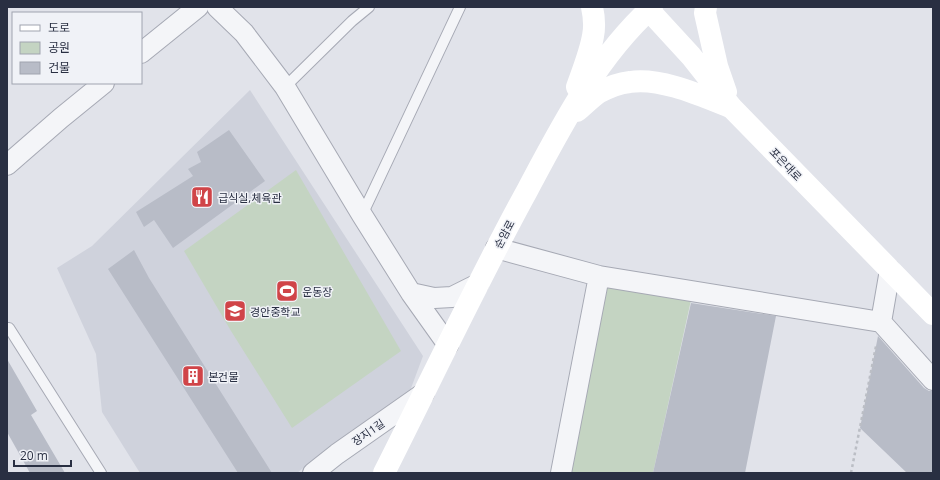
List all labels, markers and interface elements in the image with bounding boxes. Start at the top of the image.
legend [12,12,142,84]
text: 도로 [48,19,70,36]
text: 공원 [48,39,70,56]
text: 건물 [48,59,70,76]
street label: 포은대로 [767,144,805,184]
restaurant icon: 급식실,체육관 [189,184,215,210]
place label: 급식실,체육관 [218,190,282,205]
street label: 순암로 [490,217,518,251]
sports icon: 운동장 [274,278,300,304]
place label: 운동장 [302,284,332,299]
school or university icon: 경안중학교 [222,298,248,324]
place label: 경안중학교 [250,304,301,319]
building icon: 본건물 [180,363,206,389]
place label: 본건물 [208,369,238,384]
street label: 장지1길 [349,415,387,449]
scale bar [14,442,71,468]
text: 20 m [20,447,48,464]

